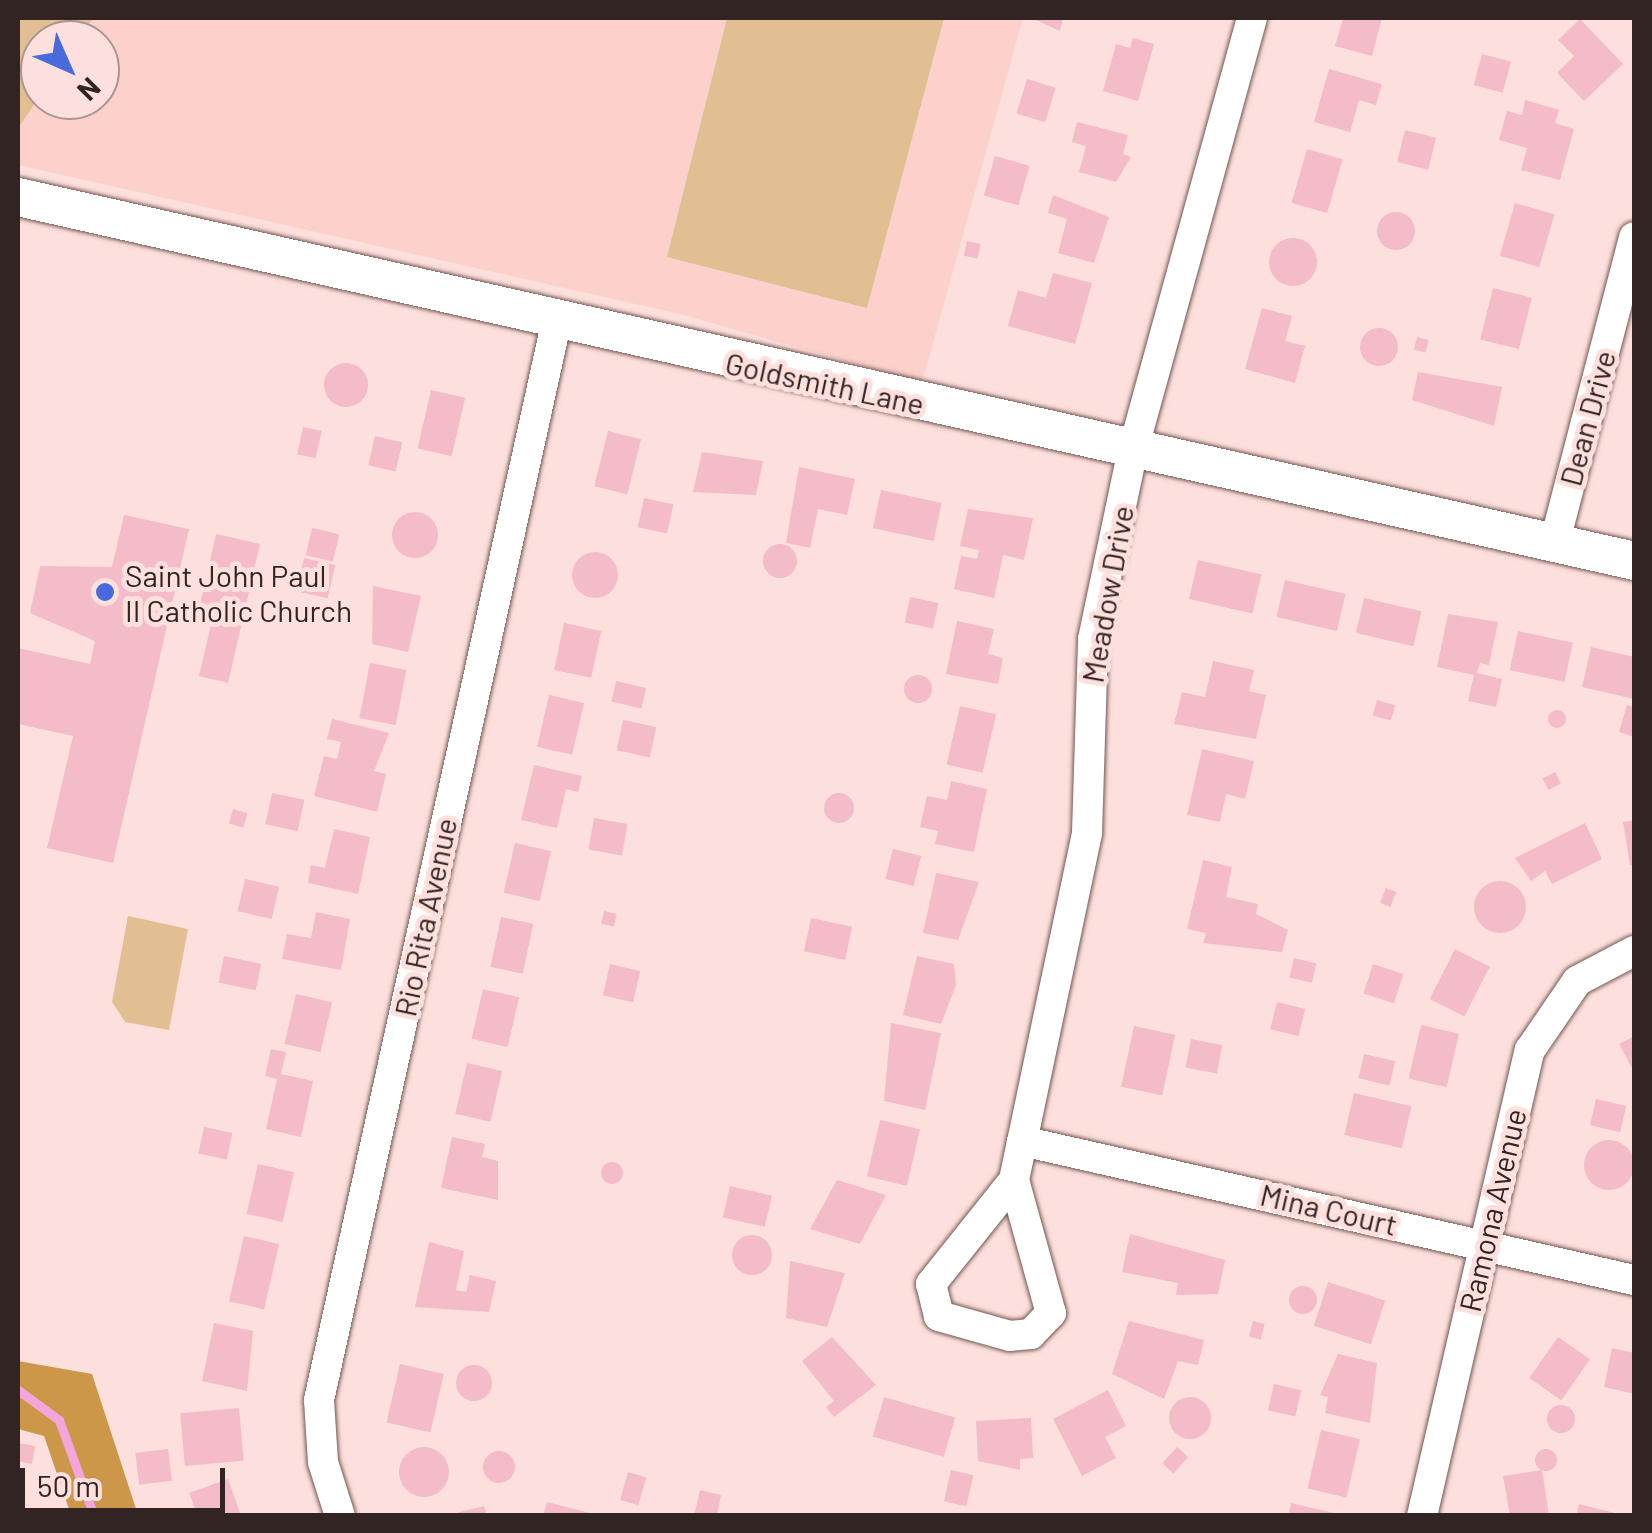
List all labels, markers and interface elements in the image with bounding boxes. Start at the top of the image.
north arrow [20,20,120,120]
text: N [71,71,108,108]
street label: Goldsmith Lane [722,344,928,422]
street label: Dean Drive [1552,346,1622,490]
street label: Meadow Drive [1074,503,1140,685]
place label: Saint John Paul II Catholic Church [125,557,352,628]
marker: Saint John Paul II Catholic Church [94,581,116,603]
street label: Rio Rita Avenue [386,814,464,1020]
street label: Ramona Avenue [1451,1105,1533,1315]
street label: Mina Court [1257,1176,1401,1242]
scale bar [25,1448,230,1510]
text: 50 m [37,1467,100,1503]

